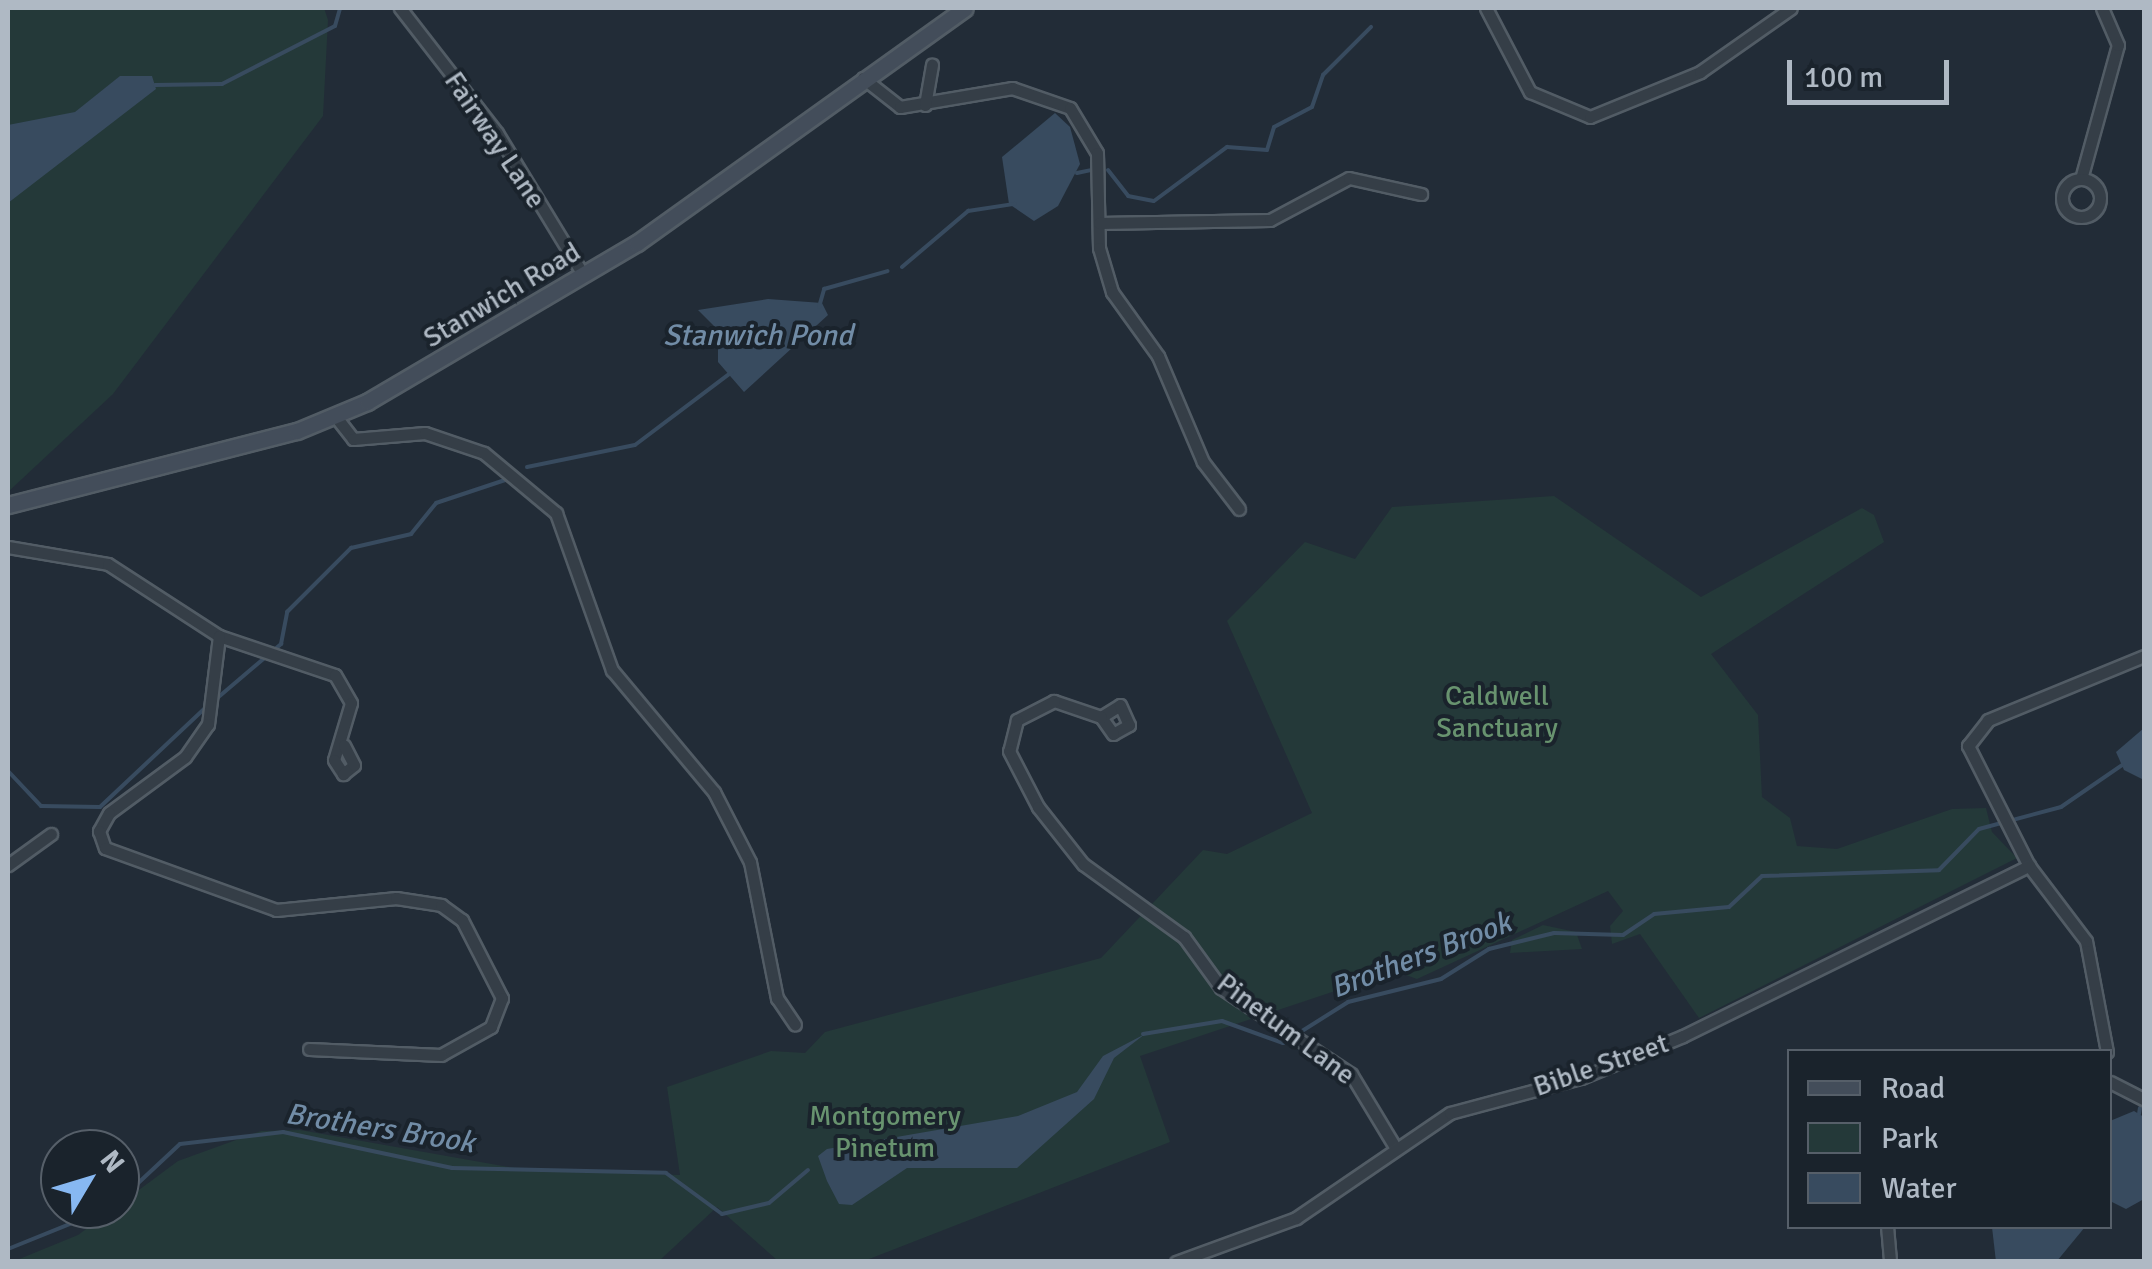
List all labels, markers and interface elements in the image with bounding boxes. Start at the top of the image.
scale bar [1792,40,1954,102]
text: 100 m [1804,59,1883,96]
street label: Fairway Lane [437,65,553,215]
street label: Stanwich Road [417,235,587,355]
water label: Stanwich Pond [663,318,853,354]
park label: Caldwell Sanctuary [1436,679,1558,745]
water label: Brothers Brook [1326,905,1516,1007]
street label: Pinetum Lane [1210,966,1362,1092]
street label: Bible Street [1529,1026,1673,1104]
legend [1787,1049,2112,1229]
text: Road [1881,1070,1945,1107]
water label: Brothers Brook [283,1096,477,1162]
park label: Montgomery Pinetum [809,1099,961,1165]
text: Park [1881,1120,1939,1157]
north arrow [40,1129,140,1229]
text: N [93,1144,131,1180]
text: Water [1881,1170,1957,1207]

